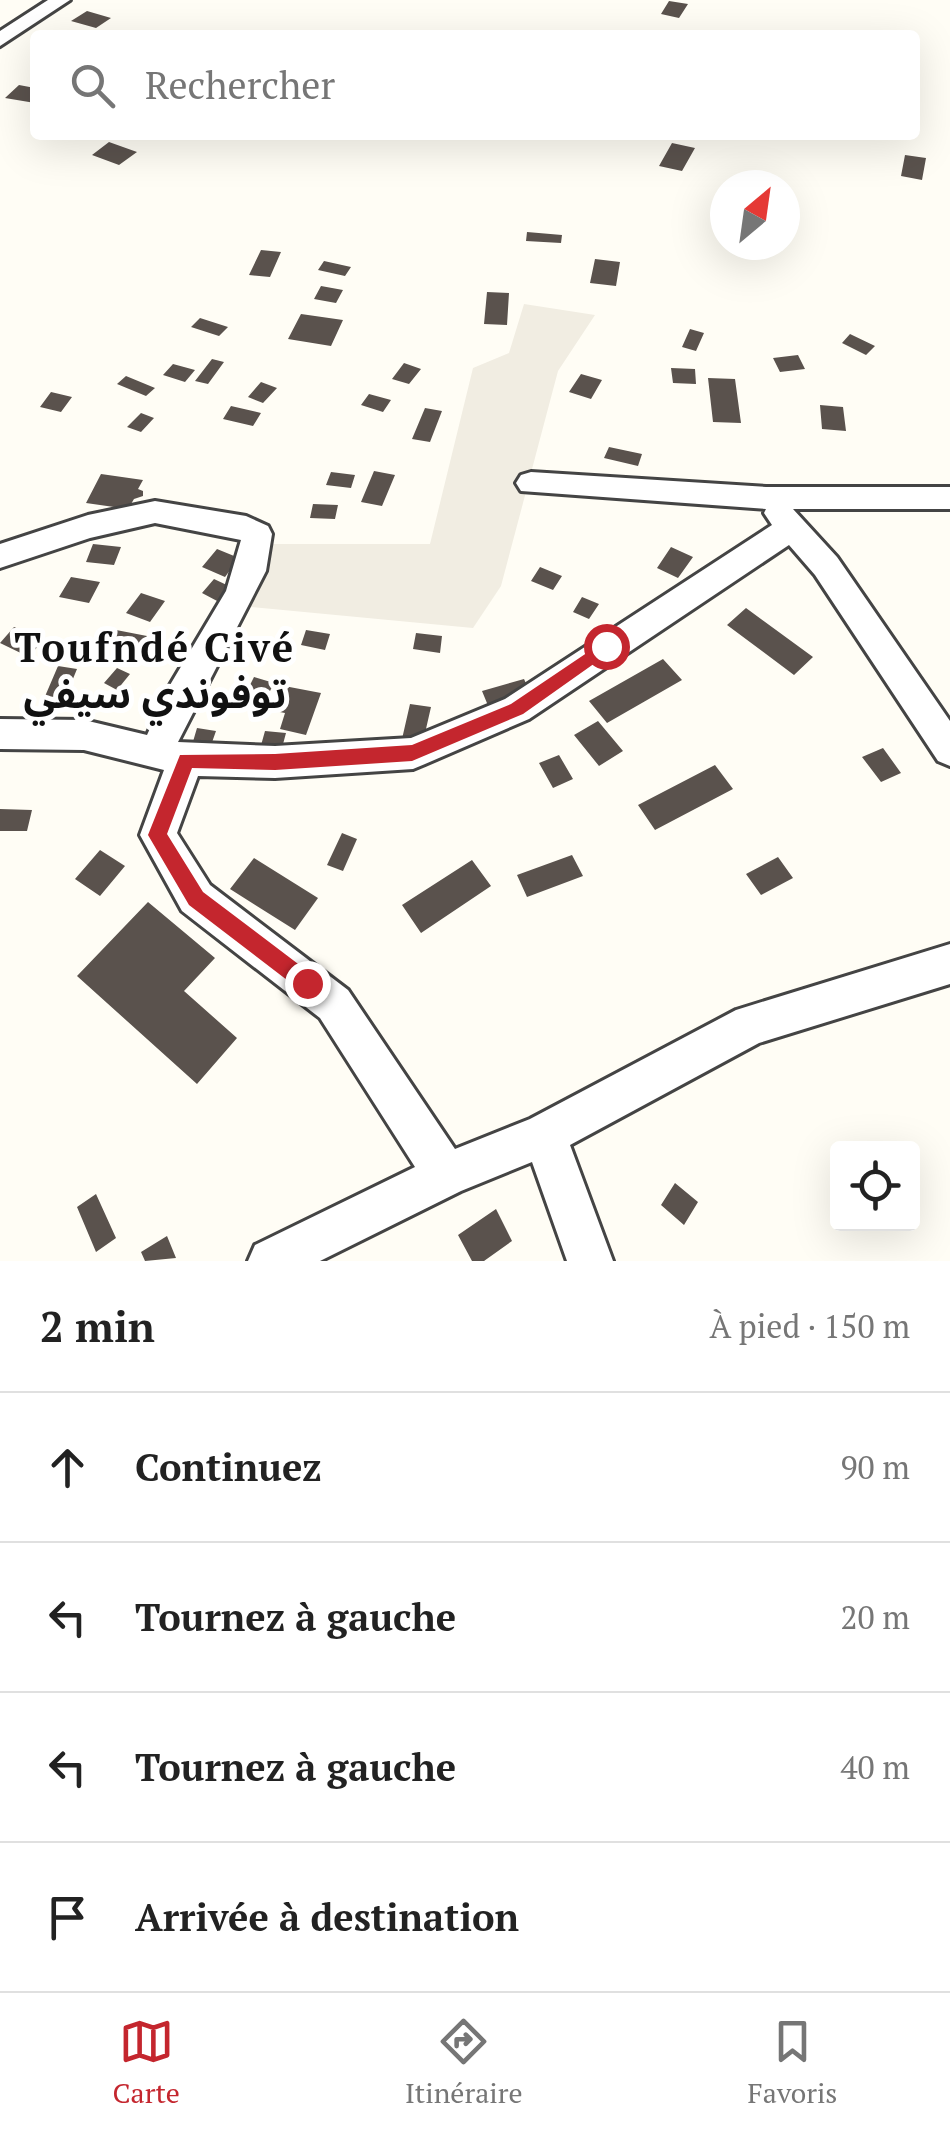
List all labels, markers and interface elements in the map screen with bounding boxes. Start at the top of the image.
search box [30,30,920,140]
icon: search [65,58,120,113]
text: Rechercher [145,60,335,110]
north arrow [710,170,800,260]
district label: Toufndé Civé توفوندي سيفي [14,620,296,726]
route start [584,624,630,670]
route end [285,961,331,1007]
map controls [830,1141,920,1231]
button: locate [830,1141,920,1231]
text: 2 min [40,1298,155,1354]
text: À pied · 150 m [710,1305,910,1347]
icon: ahead [40,1440,95,1495]
text: Continuez [135,1442,322,1492]
text: 90 m [840,1446,910,1488]
icon: left [40,1590,95,1645]
text: Tournez à gauche [135,1592,456,1642]
text: 20 m [840,1596,910,1638]
icon: left [40,1740,95,1795]
text: Tournez à gauche [135,1742,456,1792]
text: 40 m [840,1746,910,1788]
icon: arrive [40,1890,95,1945]
text: Arrivée à destination [135,1892,519,1942]
tab: Carte [113,2014,180,2111]
tab: Itinéraire [405,2014,523,2111]
tab: Favoris [748,2014,837,2111]

